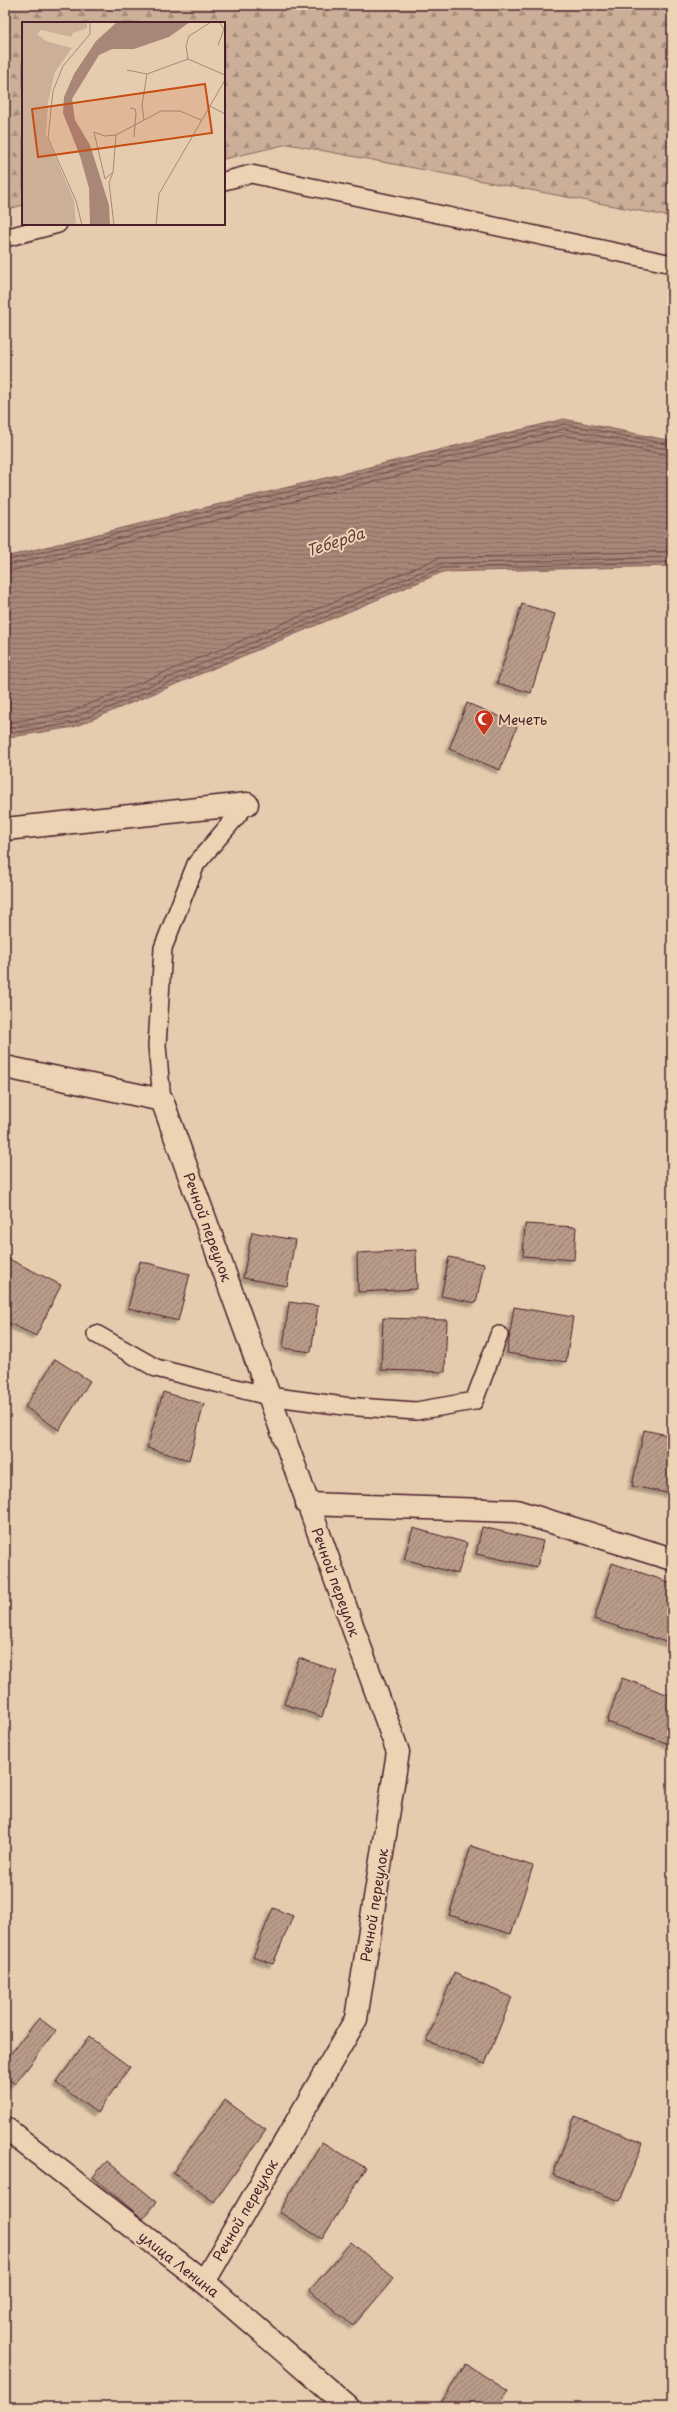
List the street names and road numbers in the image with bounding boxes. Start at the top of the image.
street label: Речной переулок [178,1169,238,1285]
street label: Речной переулок [306,1524,366,1640]
street label: Речной переулок [355,1846,393,1963]
street label: Речной переулок [207,2154,283,2265]
street label: улица Ленина [134,2226,224,2302]

